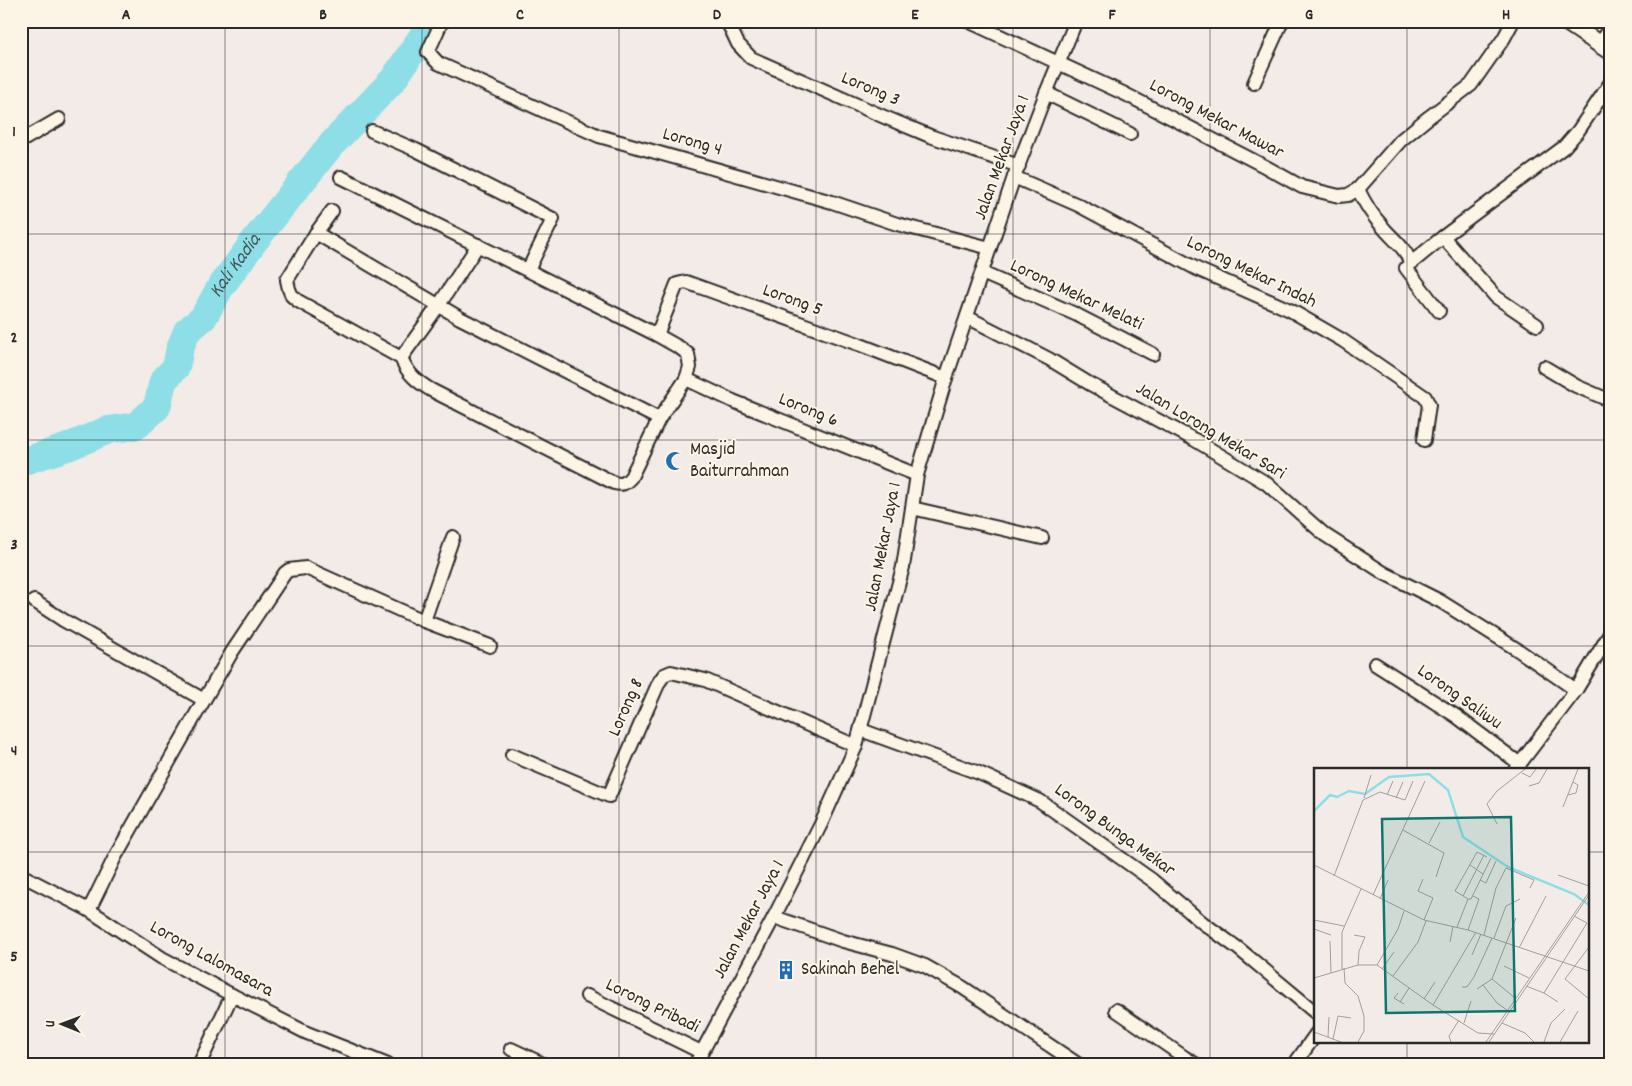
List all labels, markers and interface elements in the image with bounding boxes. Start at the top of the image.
text: A [122,4,131,27]
text: B [319,4,327,27]
text: C [516,4,524,27]
text: D [713,4,722,27]
text: E [911,4,919,27]
text: F [1108,4,1116,27]
text: G [1305,4,1313,27]
text: H [1502,4,1510,27]
street label: Lorong 3 [836,66,904,114]
street label: Lorong Mekar Mawar [1144,73,1288,167]
street label: Jalan Mekar Jaya 1 [968,92,1038,224]
text: 1 [12,121,16,144]
street label: Lorong 4 [659,122,725,164]
water label: Kali Kadia [203,227,270,303]
street label: Lorong Mekar Indah [1181,230,1321,316]
street label: Lorong Mekar Melati [1005,253,1148,339]
street label: Lorong 5 [758,278,826,324]
text: 2 [11,327,18,350]
street label: Jalan Lorong Mekar Sari [1130,376,1291,488]
street label: Lorong 6 [774,387,842,435]
place label: Masjid Baiturrahman [690,437,789,486]
mosque icon: Masjid Baiturrahman [664,450,686,472]
street label: Jalan Mekar Jaya 1 [858,480,910,614]
text: 3 [10,534,18,557]
street label: Lorong Saliwu [1411,659,1507,737]
street label: Lorong 8 [602,675,652,741]
text: 4 [11,740,17,763]
inset map [1314,768,1590,1044]
street label: Lorong Bunga Mekar [1048,778,1180,884]
street label: Jalan Mekar Jaya 1 [707,856,793,984]
street label: Lorong Lalomasara [144,915,279,1006]
text: 5 [10,946,18,969]
place label: Sakinah Behel [801,957,900,984]
building icon: Sakinah Behel [775,959,797,981]
street label: Lorong Pribadi [600,973,704,1042]
north arrow [38,998,88,1048]
text: U [41,1020,61,1027]

